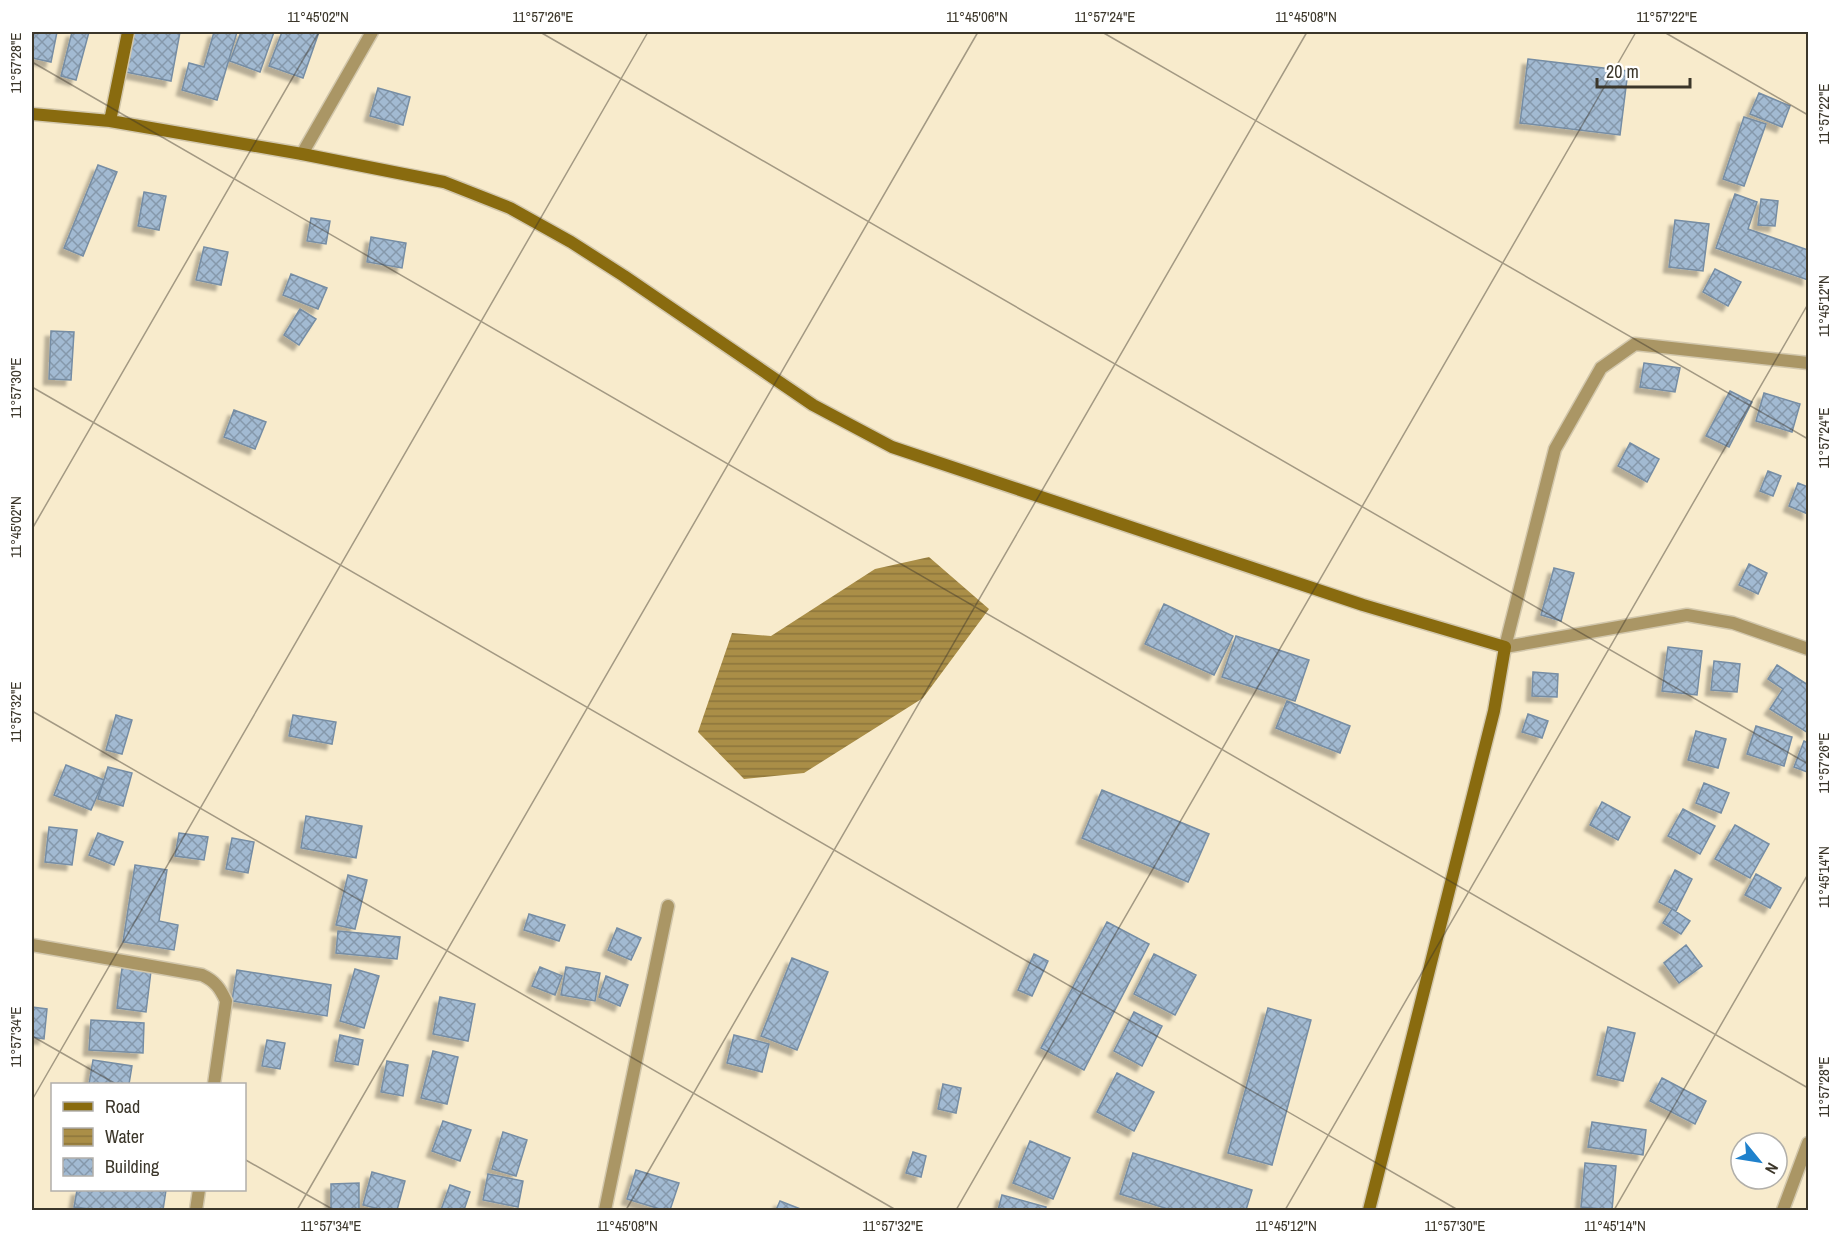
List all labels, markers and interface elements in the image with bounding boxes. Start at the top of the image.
text: 11°45'02"N [287,6,349,27]
text: 11°57'26"E [512,6,574,27]
text: 11°45'06"N [946,6,1008,27]
text: 11°57'24"E [1074,6,1136,27]
text: 11°45'08"N [1275,6,1337,27]
text: 11°57'22"E [1636,6,1698,27]
text: 11°57'28"E [5,32,26,94]
scale bar [1597,51,1690,89]
text: 20 m [1606,59,1639,84]
text: 11°57'22"E [1813,83,1834,145]
text: 11°45'12"N [1813,275,1834,337]
text: 11°57'30"E [5,357,26,419]
text: 11°57'24"E [1813,407,1834,469]
text: 11°45'02"N [5,496,26,558]
text: 11°57'32"E [5,681,26,743]
text: 11°57'26"E [1813,732,1834,794]
text: 11°45'14"N [1813,846,1834,908]
text: 11°57'34"E [5,1006,26,1068]
text: 11°57'28"E [1813,1056,1834,1118]
legend [51,1083,246,1191]
text: Road [105,1094,140,1119]
text: Water [105,1124,144,1149]
north arrow [1729,1131,1789,1191]
text: Building [105,1154,160,1179]
text: N [1760,1159,1784,1178]
text: 11°57'34"E [300,1215,362,1236]
text: 11°45'08"N [596,1215,658,1236]
text: 11°57'32"E [862,1215,924,1236]
text: 11°45'12"N [1255,1215,1317,1236]
text: 11°57'30"E [1424,1215,1486,1236]
text: 11°45'14"N [1584,1215,1646,1236]

